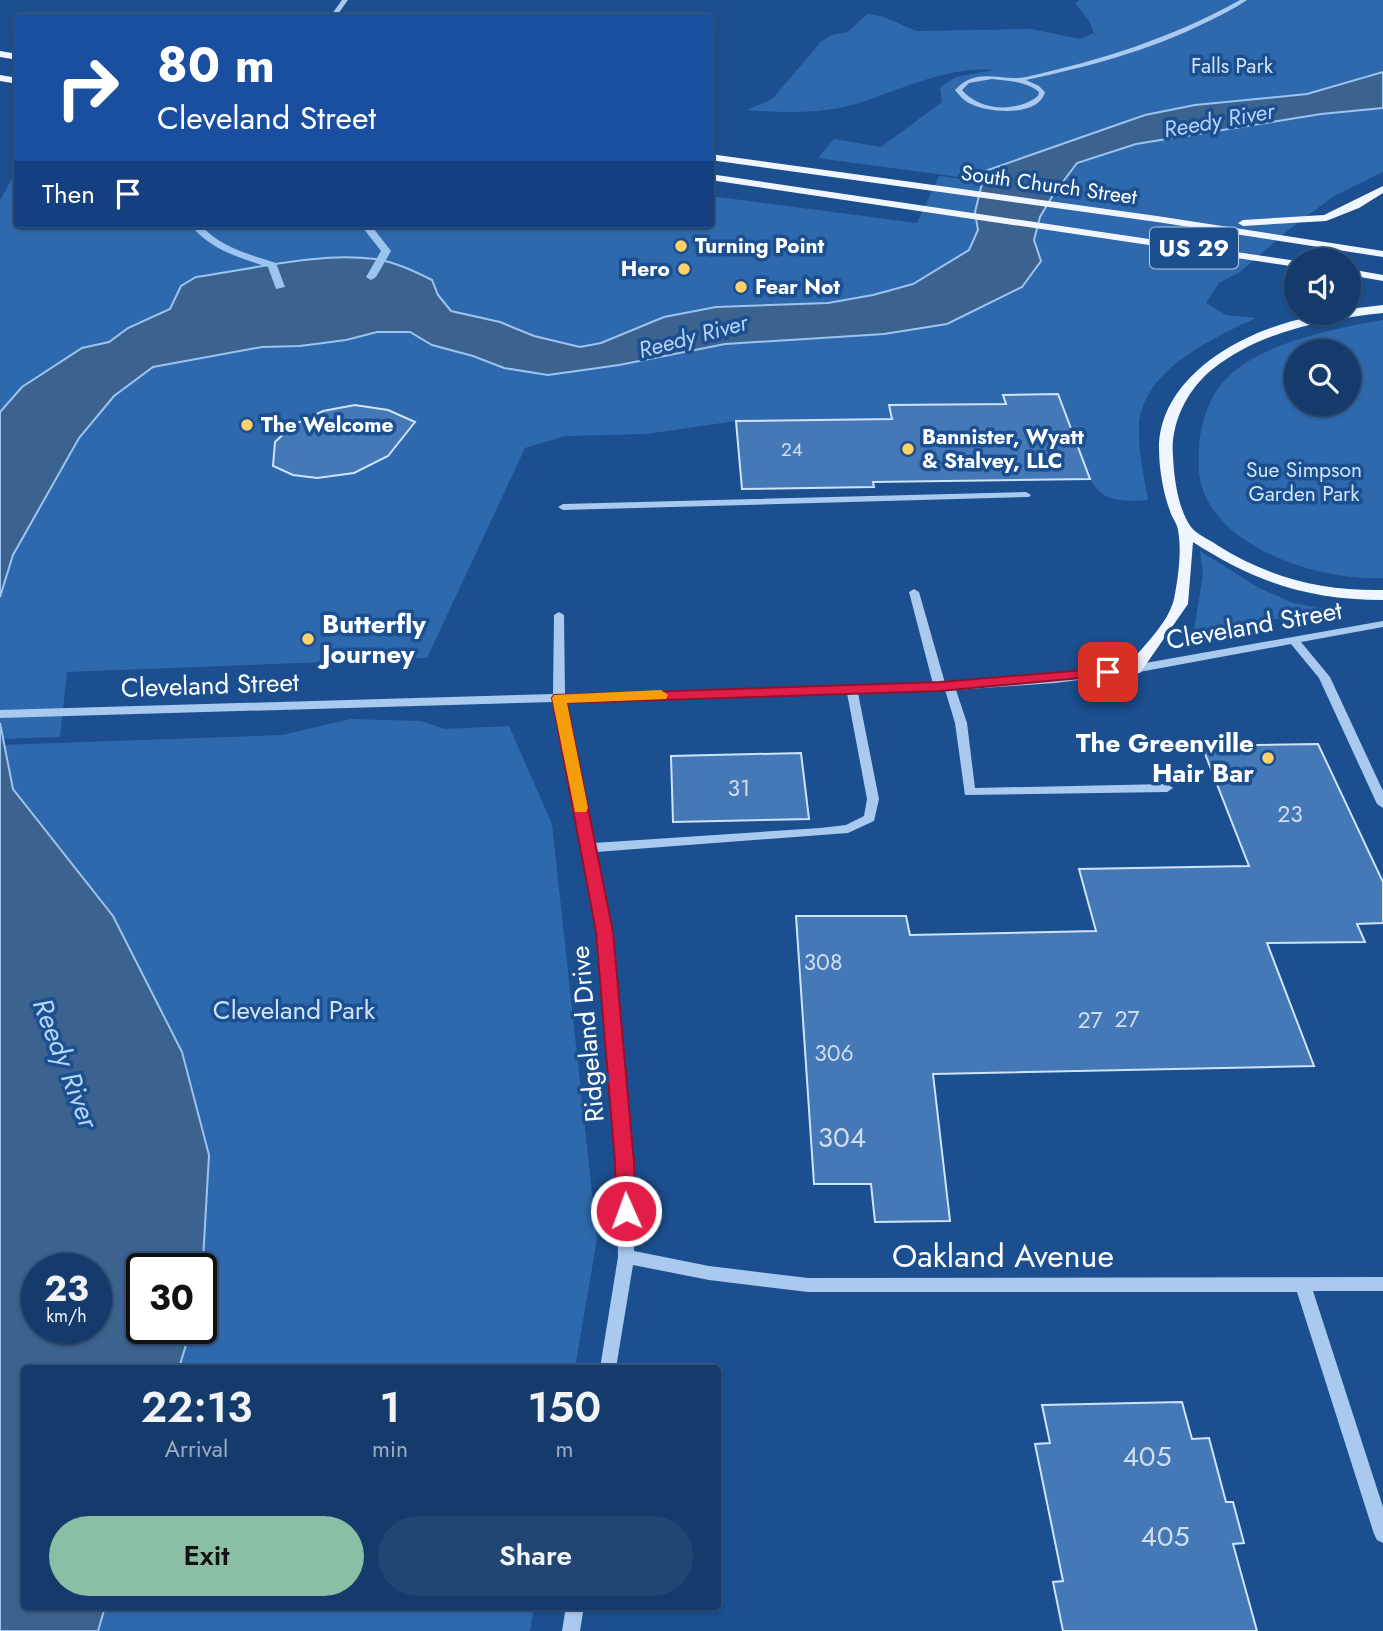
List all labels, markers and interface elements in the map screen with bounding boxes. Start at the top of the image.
text: 80 m [157,30,275,100]
icon: right [42,42,133,133]
park label: Falls Park [1191,51,1274,81]
water label: Reedy River [1161,93,1278,146]
text: Cleveland Street [157,95,376,141]
street label: South Church Street [959,158,1139,212]
text: Then [42,175,95,213]
icon: arrive [109,175,147,213]
road number: US 29 [1150,228,1238,268]
place label: Turning Point [695,231,825,261]
marker: Turning Point [673,238,689,254]
map controls [1284,248,1361,416]
button: sound [1284,248,1361,325]
place label: Hero [621,254,670,284]
marker: Hero [676,261,692,277]
place label: Fear Not [755,272,840,302]
marker: Fear Not [733,279,749,295]
water label: Reedy River [635,305,753,367]
button: search [1284,339,1361,416]
place label: The Welcome [261,410,393,440]
marker: The Welcome [239,417,255,433]
place label: Bannister, Wyatt & Stalvey, LLC [922,422,1084,476]
house number: 24 [781,436,803,463]
marker: Bannister, Wyatt & Stalvey, LLC [900,441,916,457]
park label: Sue Simpson Garden Park [1246,455,1362,509]
street label: Cleveland Street [1163,591,1346,659]
place label: Butterfly Journey [317,605,426,673]
marker: Butterfly Journey [300,631,316,647]
pin [1078,642,1138,702]
icon: arrive [1089,653,1127,691]
street label: Cleveland Street [120,663,300,707]
place label: The Greenville Hair Bar [1076,724,1254,792]
marker: The Greenville Hair Bar [1260,750,1276,766]
house number: 31 [728,771,750,805]
house number: 23 [1277,797,1303,831]
street label: Ridgeland Drive [560,944,614,1124]
house number: 308 [804,945,842,979]
park label: Cleveland Park [213,991,376,1029]
water label: Reedy River [22,992,110,1136]
house number: 27 [1114,1002,1140,1036]
house number: 27 [1077,1003,1103,1037]
house number: 306 [814,1036,854,1070]
house number: 304 [818,1117,866,1158]
position arrow [589,1174,663,1248]
street label: Oakland Avenue [892,1233,1114,1279]
speed limit sign: 30 [126,1253,217,1344]
text: 23 [44,1264,89,1314]
text: km/h [46,1303,87,1329]
text: 22:13 [141,1377,252,1438]
text: 1 [380,1377,400,1438]
text: 150 [528,1377,601,1438]
text: Arrival [165,1432,228,1466]
text: min [372,1432,408,1466]
text: m [556,1432,574,1466]
house number: 405 [1123,1436,1171,1477]
button: Exit [49,1516,364,1596]
button: Share [378,1516,693,1596]
house number: 405 [1141,1516,1189,1557]

